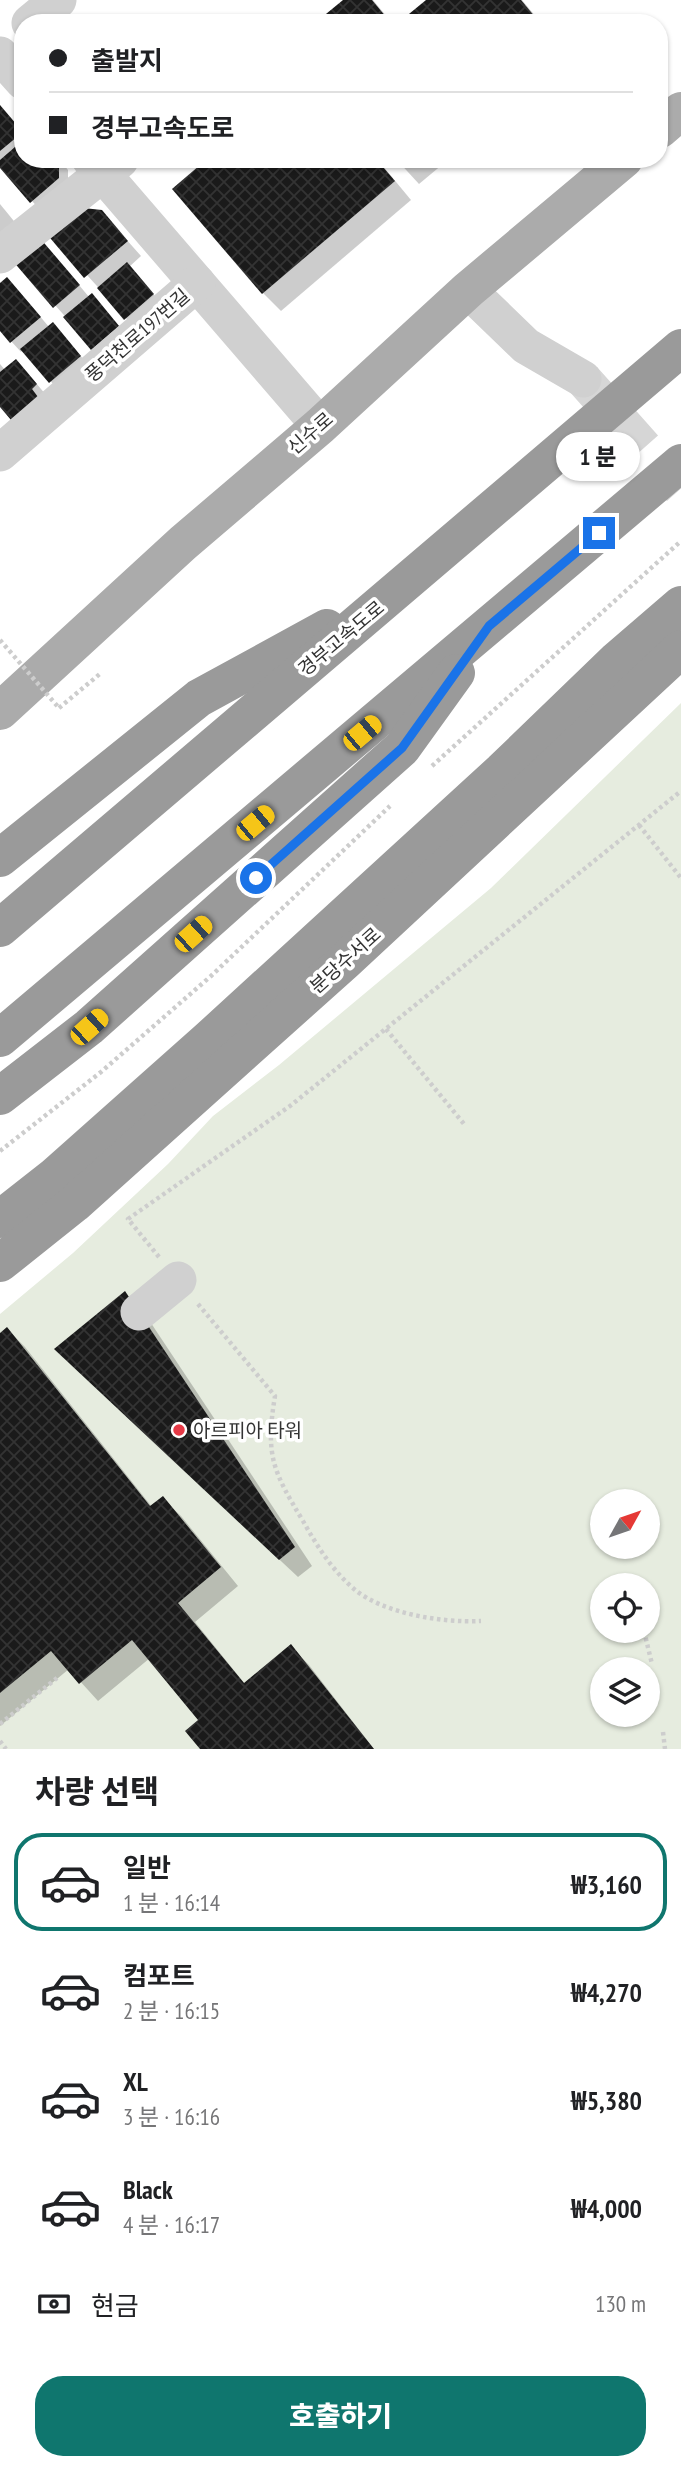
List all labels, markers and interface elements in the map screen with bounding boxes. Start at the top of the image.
text: 출발지 [91,44,163,77]
text: 경부고속도로 [91,111,235,144]
street label: 풍덕천로197번길 [80,283,194,387]
street label: 신수로 [282,407,338,459]
callout: 1 분 [557,432,641,480]
text: 1 분 [580,442,616,471]
route end [583,517,615,549]
street label: 경부고속도로 [293,595,389,681]
car [340,711,385,755]
car [233,801,278,845]
route start [240,862,272,894]
car [171,912,216,956]
street label: 분당수서로 [304,922,386,998]
car [67,1005,112,1049]
place label: 아르피아 타워 [193,1418,302,1442]
marker: 아르피아 타워 [171,1422,187,1438]
north arrow [590,1489,660,1559]
map controls [590,1489,660,1727]
button: locate [590,1573,660,1643]
button: layers [590,1657,660,1727]
text: 차량 선택 [35,1770,159,1812]
icon: car [39,1851,102,1914]
text: 일반 [123,1851,171,1884]
text: ₩3,160 [571,1868,642,1901]
text: 1 분 · 16:14 [123,1888,220,1917]
icon: car [39,1959,102,2022]
text: 컴포트 [123,1959,195,1992]
text: ₩4,270 [571,1976,642,2009]
text: 2 분 · 16:15 [123,1996,220,2025]
text: XL [123,2065,148,2098]
icon: car [39,2067,102,2130]
text: ₩5,380 [571,2084,642,2117]
text: 3 분 · 16:16 [123,2102,220,2131]
text: Black [123,2173,173,2206]
icon: car [39,2175,102,2238]
text: ₩4,000 [571,2192,642,2225]
text: 4 분 · 16:17 [123,2210,220,2239]
icon: cash [35,2285,73,2323]
text: 현금 [91,2289,139,2322]
text: 130 m [595,2289,646,2318]
button: 호출하기 [35,2376,646,2456]

